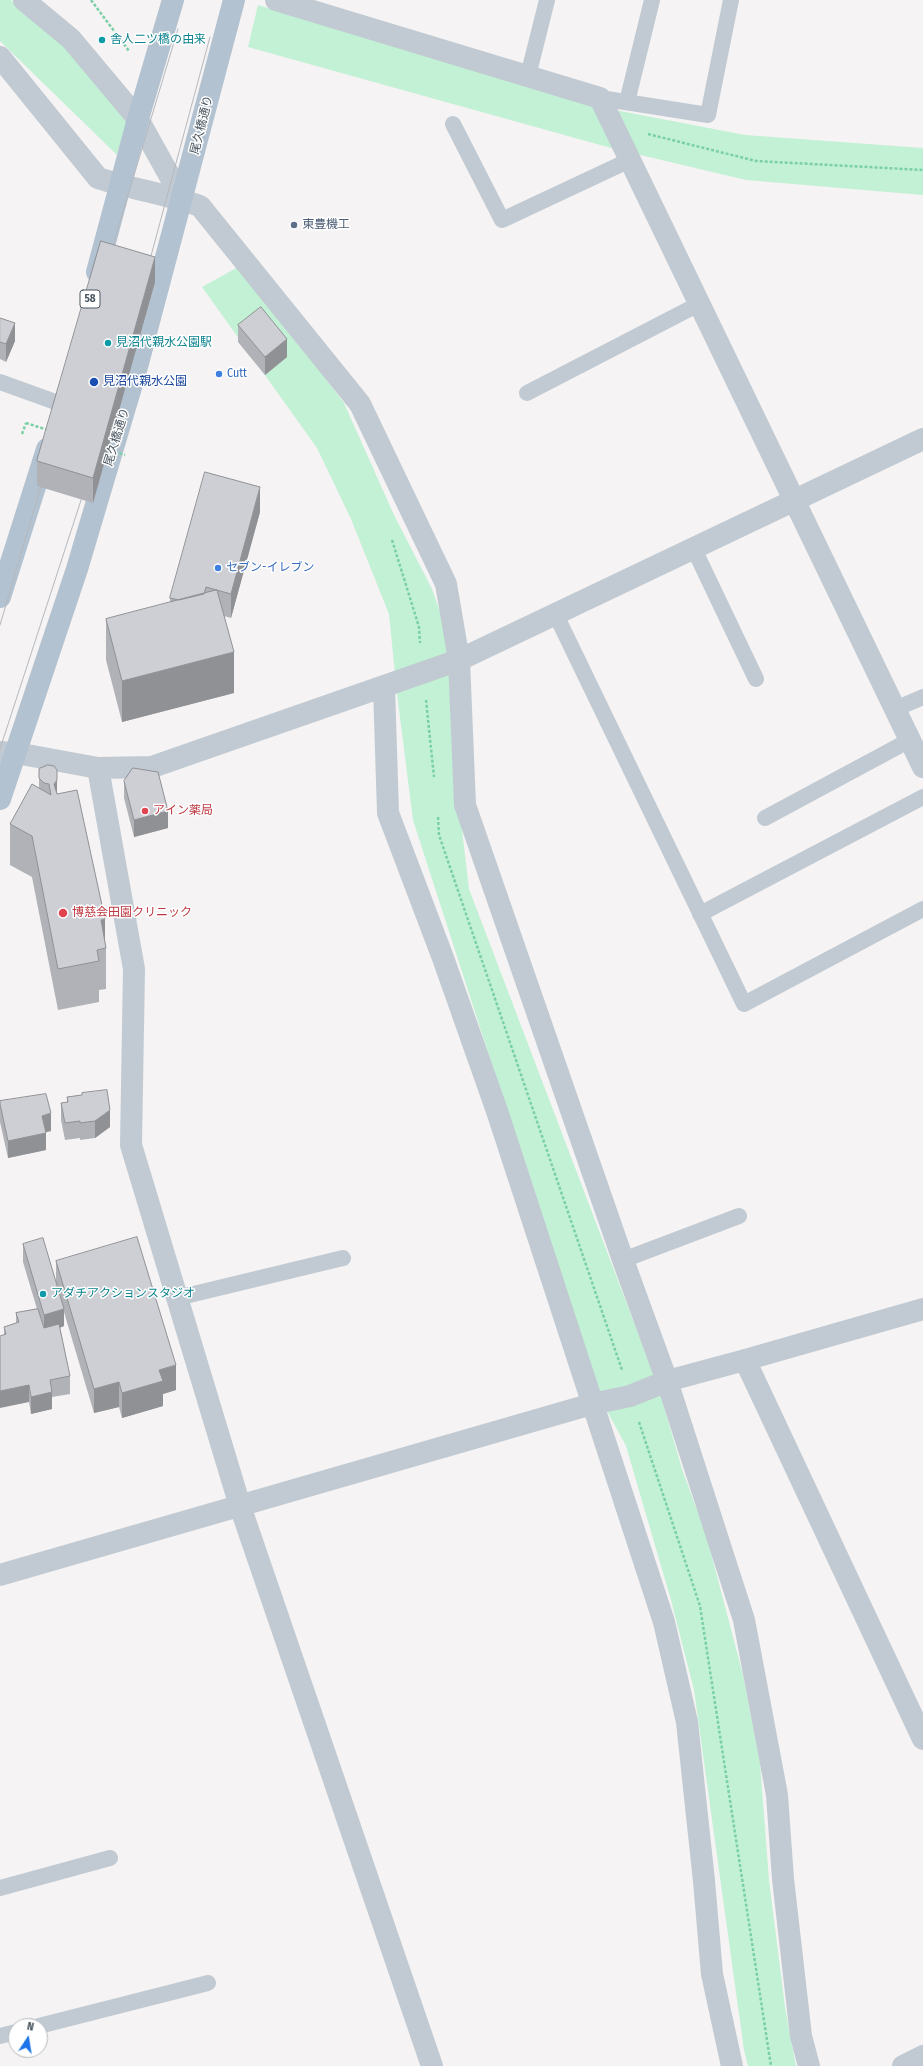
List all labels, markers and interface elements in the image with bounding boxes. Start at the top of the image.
place label: 舎人二ツ橋の由来 [110,33,206,47]
marker: 舎人二ツ橋の由来 [97,35,107,45]
street label: 尾久橋通り [188,94,216,156]
place label: 東豊機工 [302,218,350,232]
marker: 東豊機工 [289,220,299,230]
road number: 58 [80,290,100,308]
place label: 見沼代親水公園駅 [116,336,212,350]
marker: 見沼代親水公園駅 [103,338,113,348]
place label: Cutt [227,367,247,381]
marker: Cutt [214,369,224,379]
place label: 見沼代親水公園 [103,375,187,389]
marker: 見沼代親水公園 [88,376,100,388]
street label: 尾久橋通り [101,406,133,468]
place label: セブン-イレブン [226,561,314,575]
marker: セブン-イレブン [213,563,223,573]
place label: アイン薬局 [153,804,213,818]
marker: アイン薬局 [140,806,150,816]
place label: 博慈会田園クリニック [72,906,192,920]
marker: 博慈会田園クリニック [57,907,69,919]
place label: アダチアクションスタジオ [51,1287,195,1301]
marker: アダチアクションスタジオ [38,1289,48,1299]
north arrow [8,2018,48,2058]
text: N [26,2020,35,2034]

